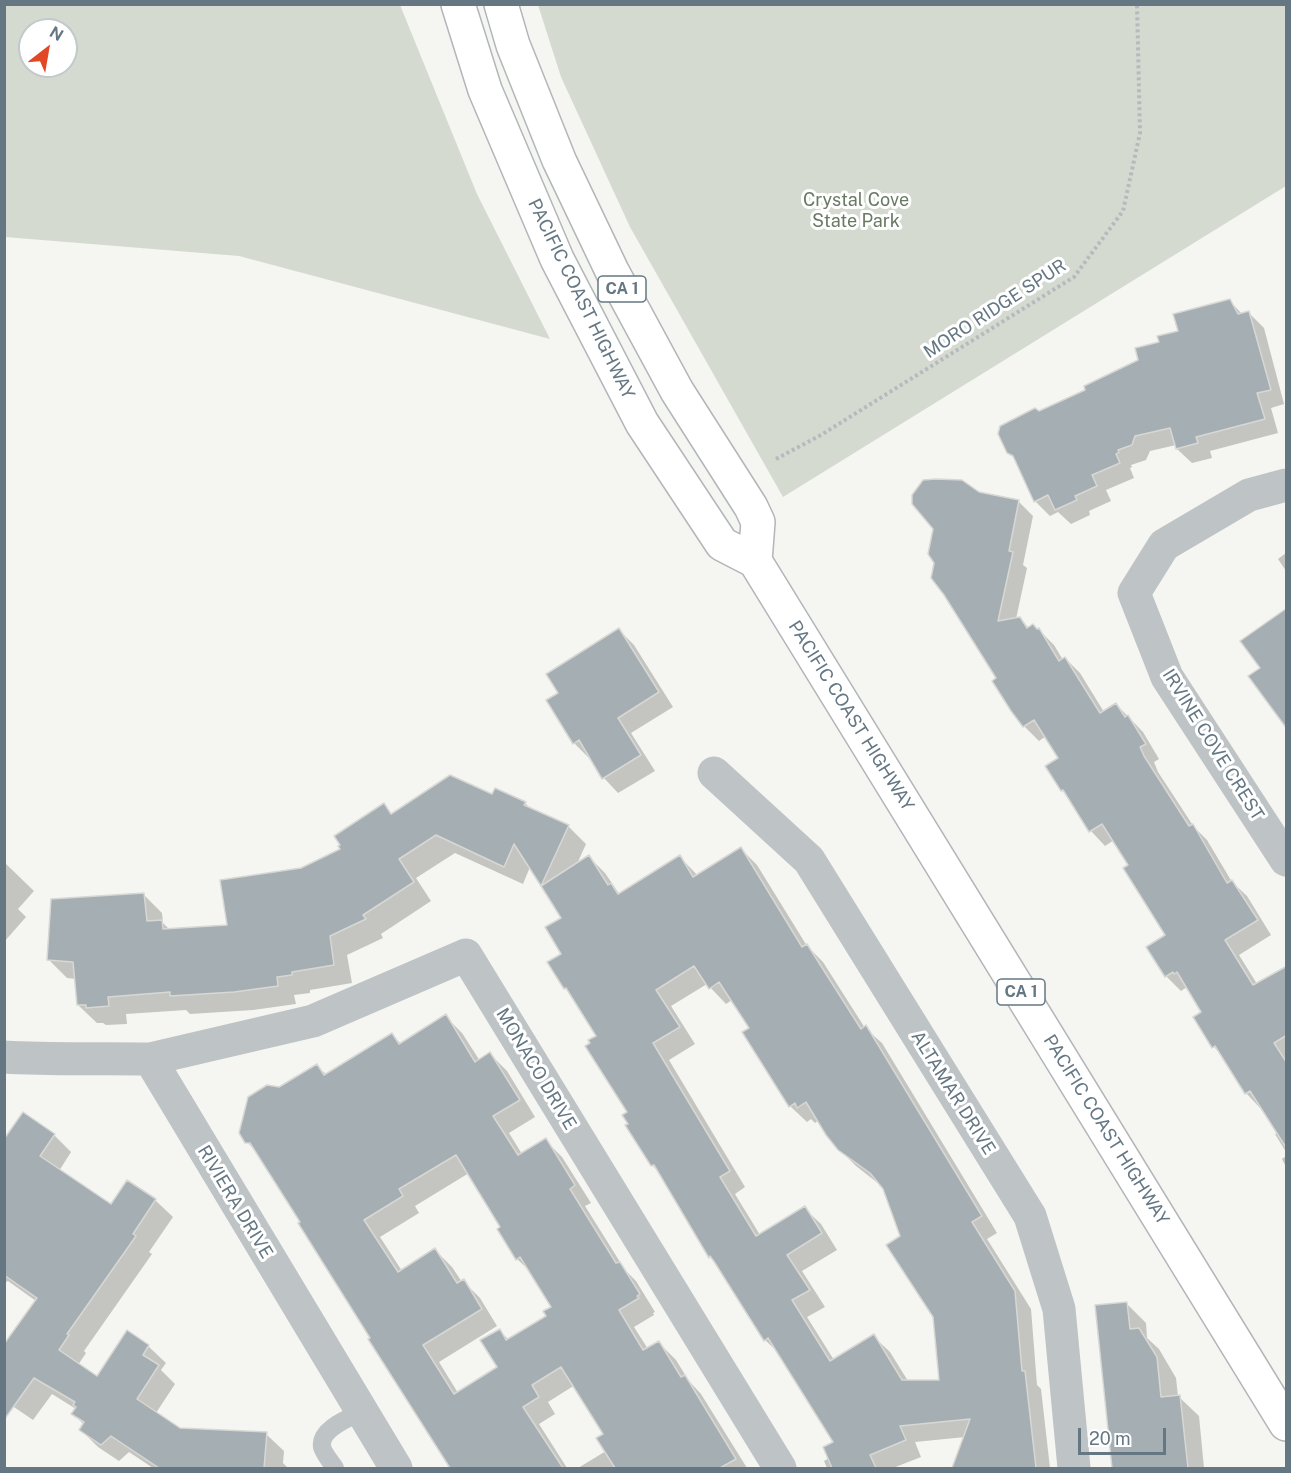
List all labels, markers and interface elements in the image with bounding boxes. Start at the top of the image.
north arrow [18,18,78,78]
text: N [46,22,67,45]
park label: Crystal Cove State Park [803,189,909,232]
street label: PACIFIC COAST HIGHWAY [523,195,639,403]
street label: MORO RIDGE SPUR [920,255,1070,363]
road number: CA 1 [598,276,646,302]
street label: PACIFIC COAST HIGHWAY [783,617,919,815]
street label: IRVINE COVE CREST [1158,665,1268,825]
road number: CA 1 [997,979,1045,1005]
street label: MONACO DRIVE [491,1004,581,1134]
street label: ALTAMAR DRIVE [906,1027,1000,1159]
street label: PACIFIC COAST HIGHWAY [1038,1031,1174,1229]
street label: RIVIERA DRIVE [193,1142,277,1262]
scale bar [1081,1416,1170,1454]
text: 20 m [1089,1428,1131,1449]

